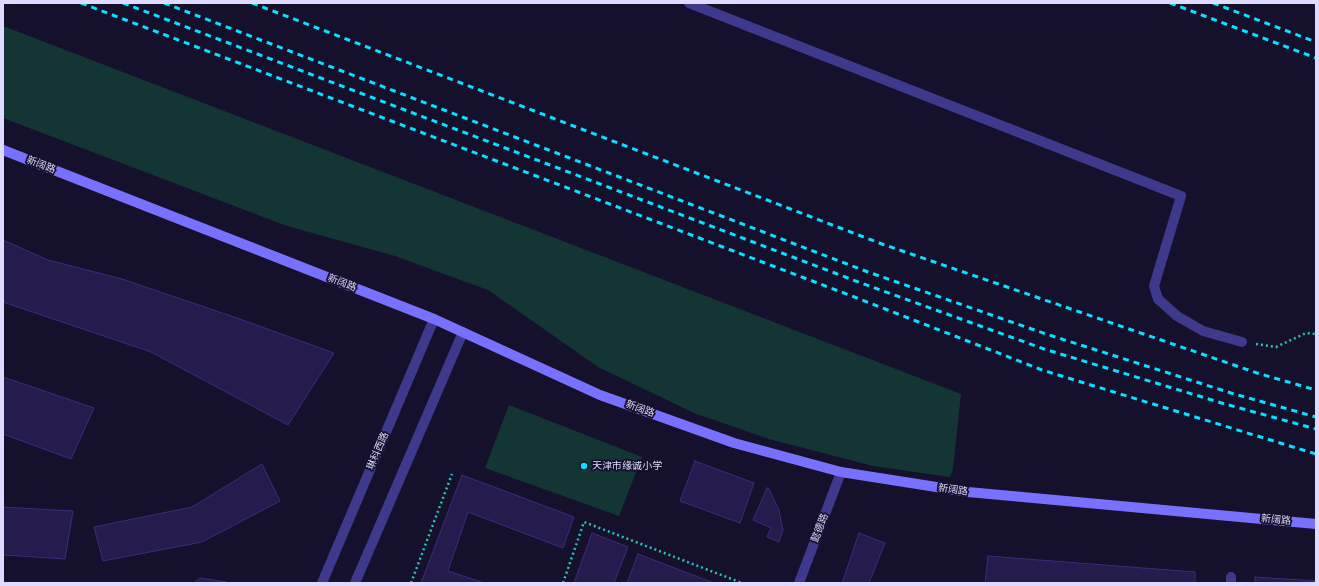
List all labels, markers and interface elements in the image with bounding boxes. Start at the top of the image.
street label: 新阔路 [25,154,57,176]
street label: 新阔路 [326,272,358,294]
street label: 新阔路 [624,398,656,420]
street label: 琳科西路 [365,430,391,472]
place label: 天津市缘诚小学 [592,460,662,472]
marker: 天津市缘诚小学 [579,461,589,471]
street label: 新阔路 [937,482,969,498]
street label: 懿德路 [809,512,831,544]
street label: 新阔路 [1261,513,1291,527]

